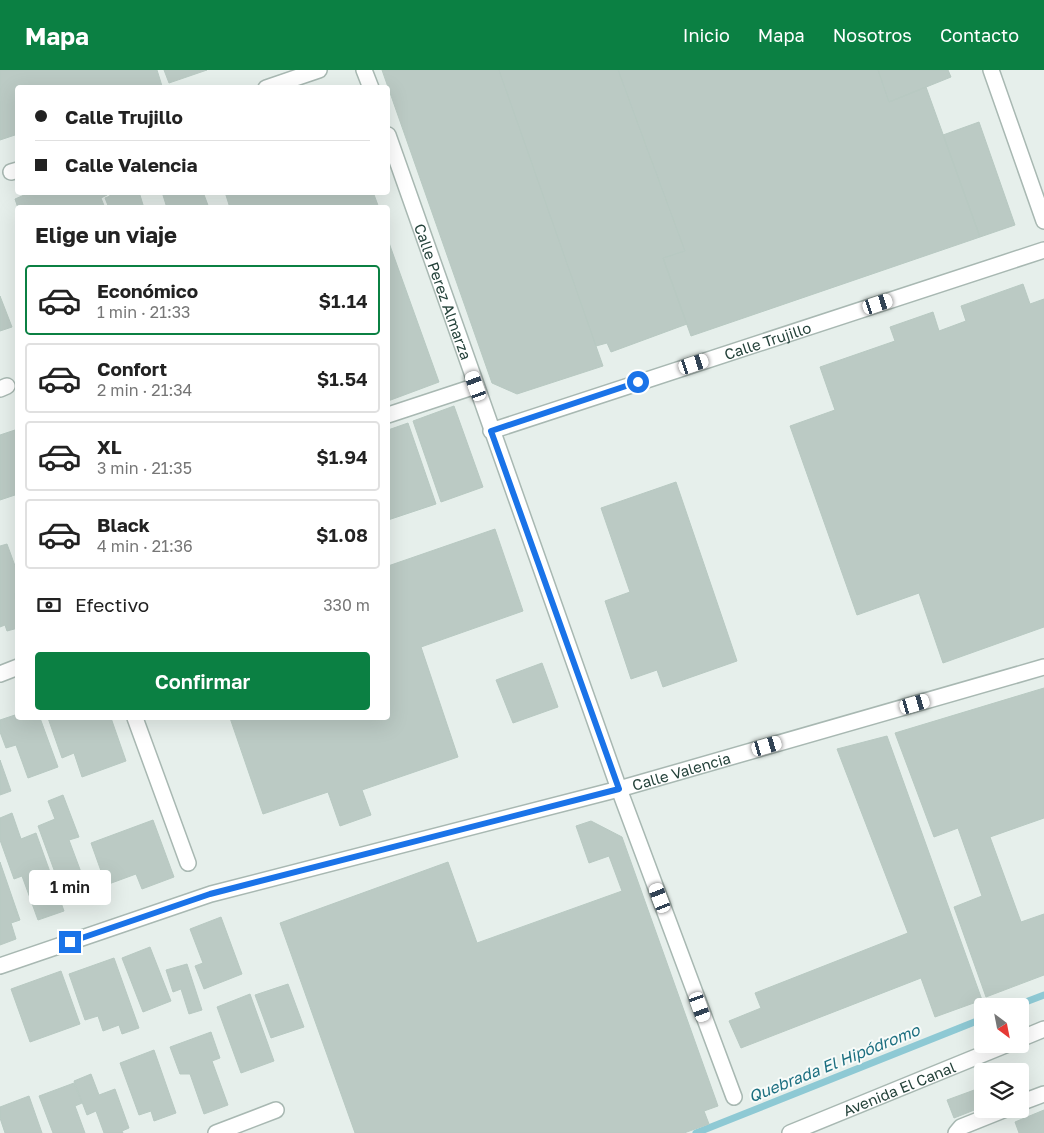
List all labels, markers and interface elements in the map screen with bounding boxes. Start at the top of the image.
text: Mapa [25,21,89,50]
text: Inicio [683,24,730,46]
text: Mapa [758,24,805,46]
text: Nosotros [833,24,912,46]
text: Contacto [940,24,1019,46]
text: Calle Trujillo [65,105,183,128]
text: Calle Valencia [65,153,198,176]
text: Elige un viaje [35,221,177,248]
street label: Calle Perez Almarza [411,221,476,362]
icon: car [37,278,82,323]
text: Económico [97,279,198,302]
text: $1.14 [319,289,368,312]
car [861,292,894,316]
text: 1 min · 21:33 [97,302,190,322]
street label: Calle Trujillo [722,318,813,363]
car [677,352,710,376]
icon: car [37,356,82,401]
text: Confort [97,357,167,380]
text: $1.54 [317,367,368,390]
car [463,369,488,403]
route start [627,371,649,393]
text: 2 min · 21:34 [97,380,192,400]
icon: car [37,434,82,479]
text: XL [97,435,122,458]
text: $1.94 [316,445,368,468]
text: 3 min · 21:35 [97,458,192,478]
icon: car [37,512,82,557]
text: Black [97,513,150,536]
text: $1.08 [316,523,368,546]
text: 4 min · 21:36 [97,536,193,556]
icon: cash [35,591,63,619]
text: Efectivo [75,593,149,616]
text: 330 m [323,595,370,615]
button: Confirmar [35,652,370,710]
car [898,693,931,715]
car [750,735,783,757]
street label: Calle Valencia [630,748,733,794]
callout: 1 min [29,870,111,904]
text: 1 min [50,877,90,897]
car [647,881,672,915]
route end [59,931,81,953]
car [687,990,712,1024]
north arrow [974,998,1029,1052]
map controls [974,998,1029,1118]
water label: Quebrada El Hipódromo [746,1019,924,1106]
street label: Avenida El Canal [840,1057,958,1119]
button: layers [974,1063,1029,1118]

